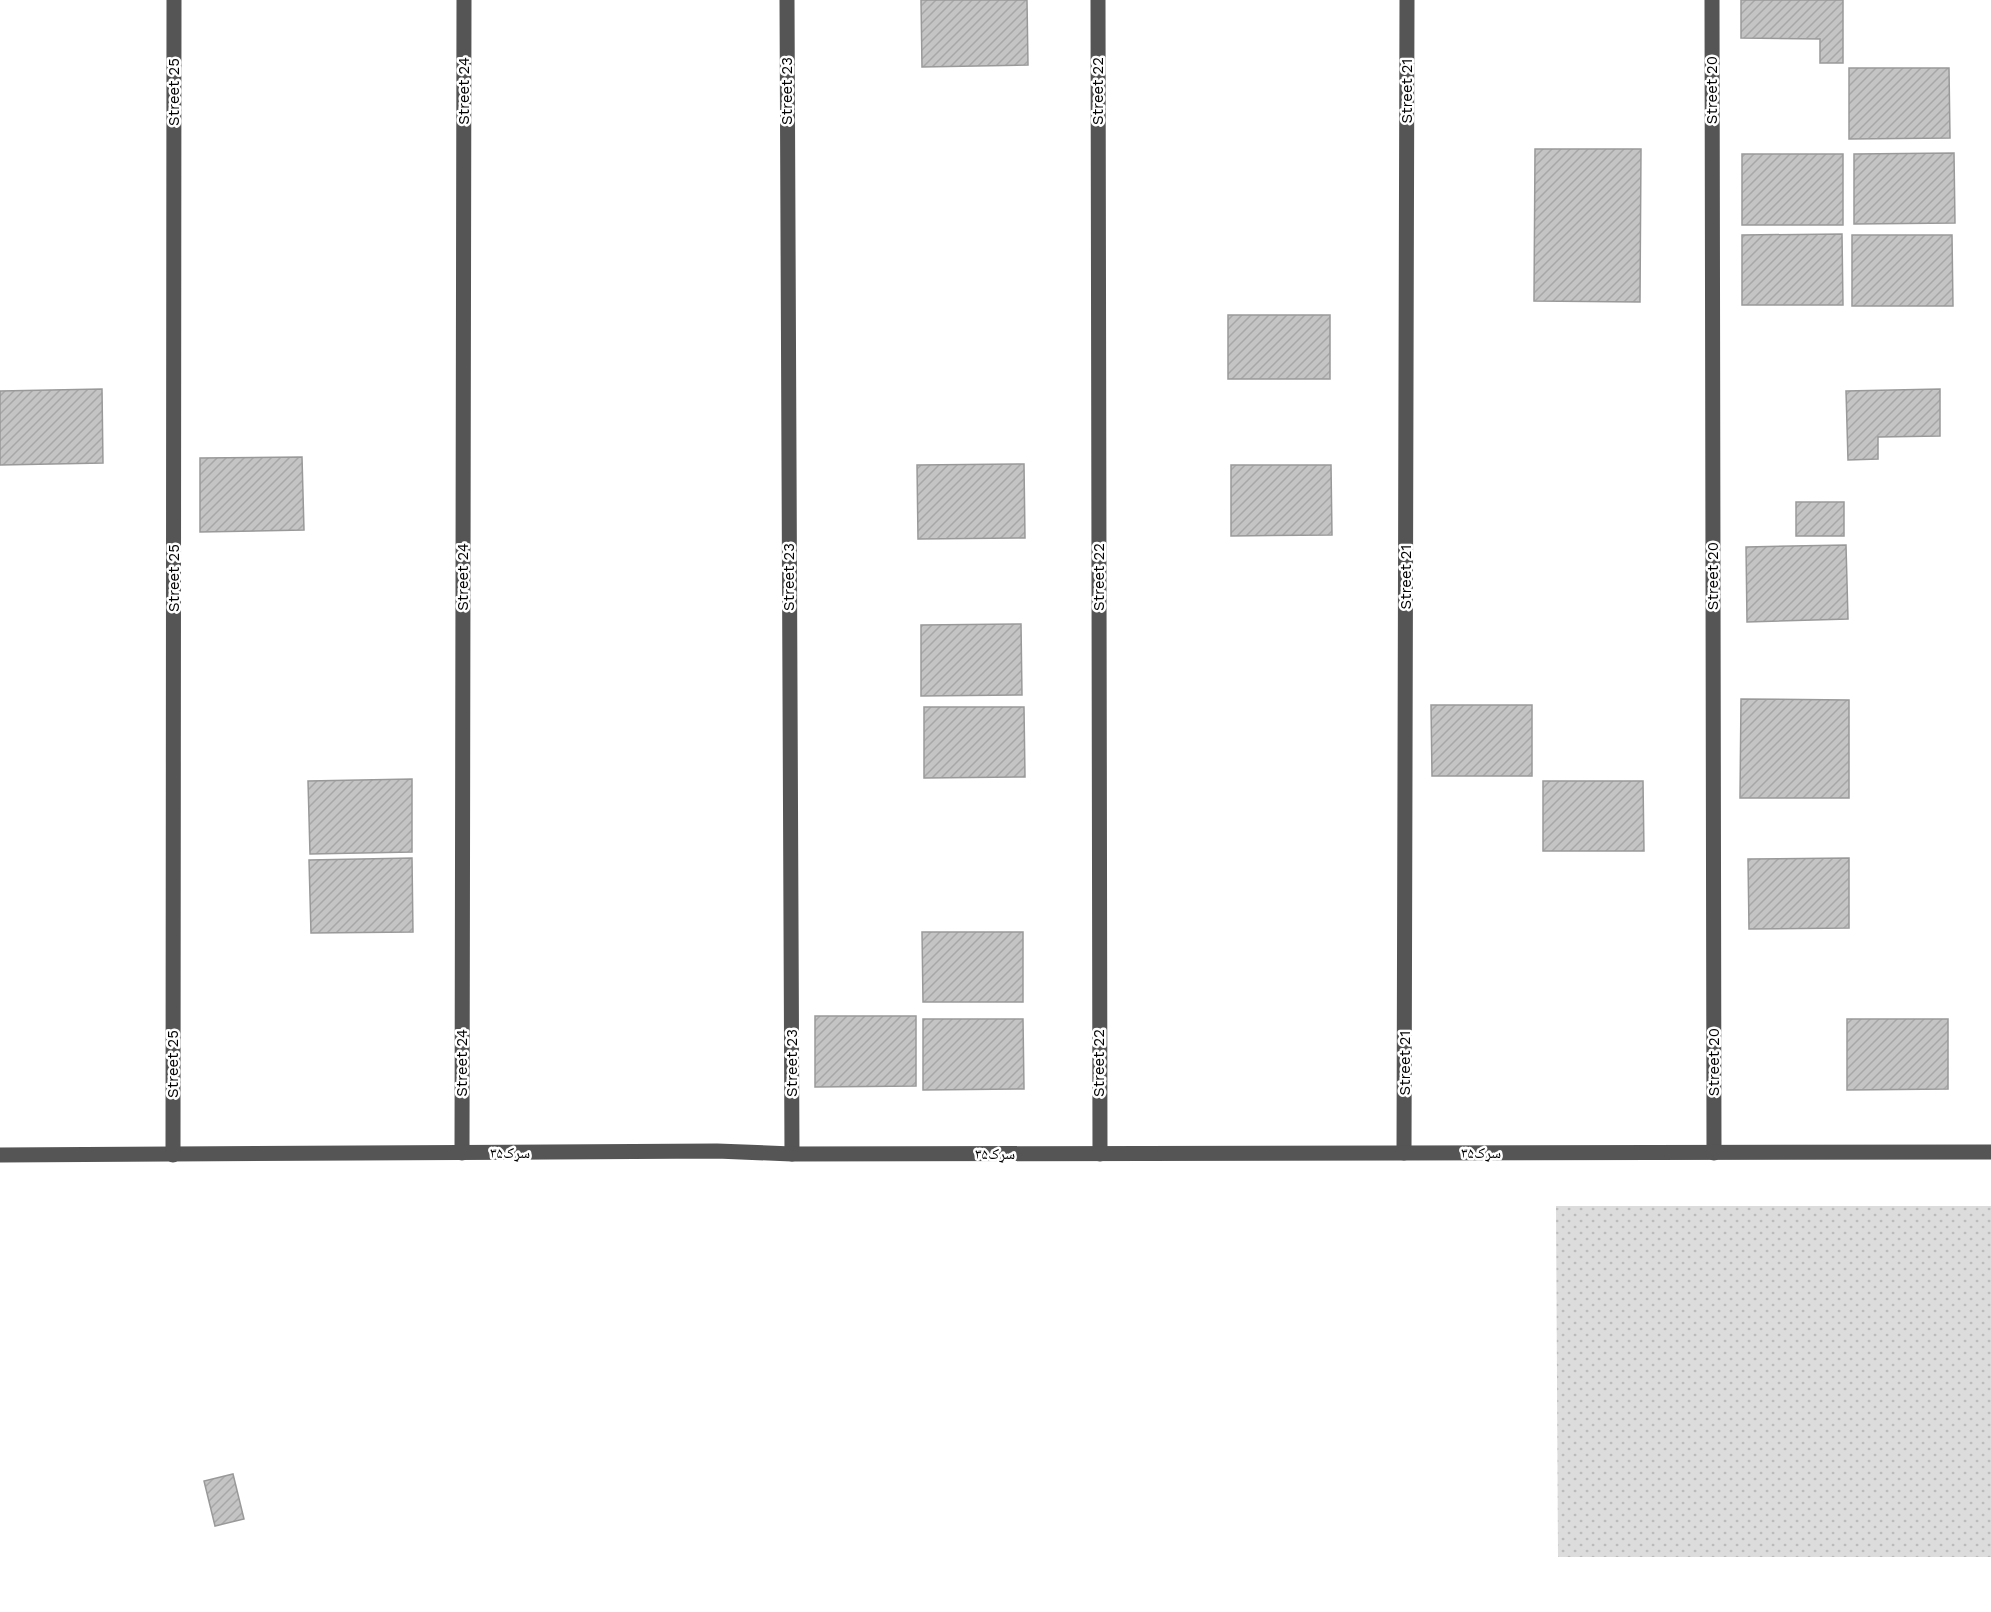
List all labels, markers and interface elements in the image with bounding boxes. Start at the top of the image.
street label: Street 20 [1703,56,1721,124]
street label: Street 24 [455,57,473,125]
street label: Street 23 [778,57,796,125]
street label: Street 22 [1089,57,1107,125]
street label: Street 25 [165,58,183,126]
street label: Street 21 [1398,59,1416,123]
street label: Street 20 [1704,542,1722,610]
street label: Street 24 [454,543,472,611]
street label: Street 23 [780,543,798,611]
street label: Street 22 [1090,543,1108,611]
street label: Street 25 [165,544,183,612]
street label: Street 21 [1397,545,1415,609]
street label: Street 20 [1705,1028,1723,1096]
street label: Street 24 [453,1029,471,1097]
street label: Street 23 [783,1029,801,1097]
street label: Street 22 [1090,1029,1108,1097]
street label: Street 25 [164,1030,182,1098]
street label: Street 21 [1396,1031,1414,1095]
street label: سړک۳۵ [490,1144,530,1162]
street label: سړک۳۵ [1461,1144,1501,1162]
street label: سړک۳۵ [975,1145,1015,1163]

